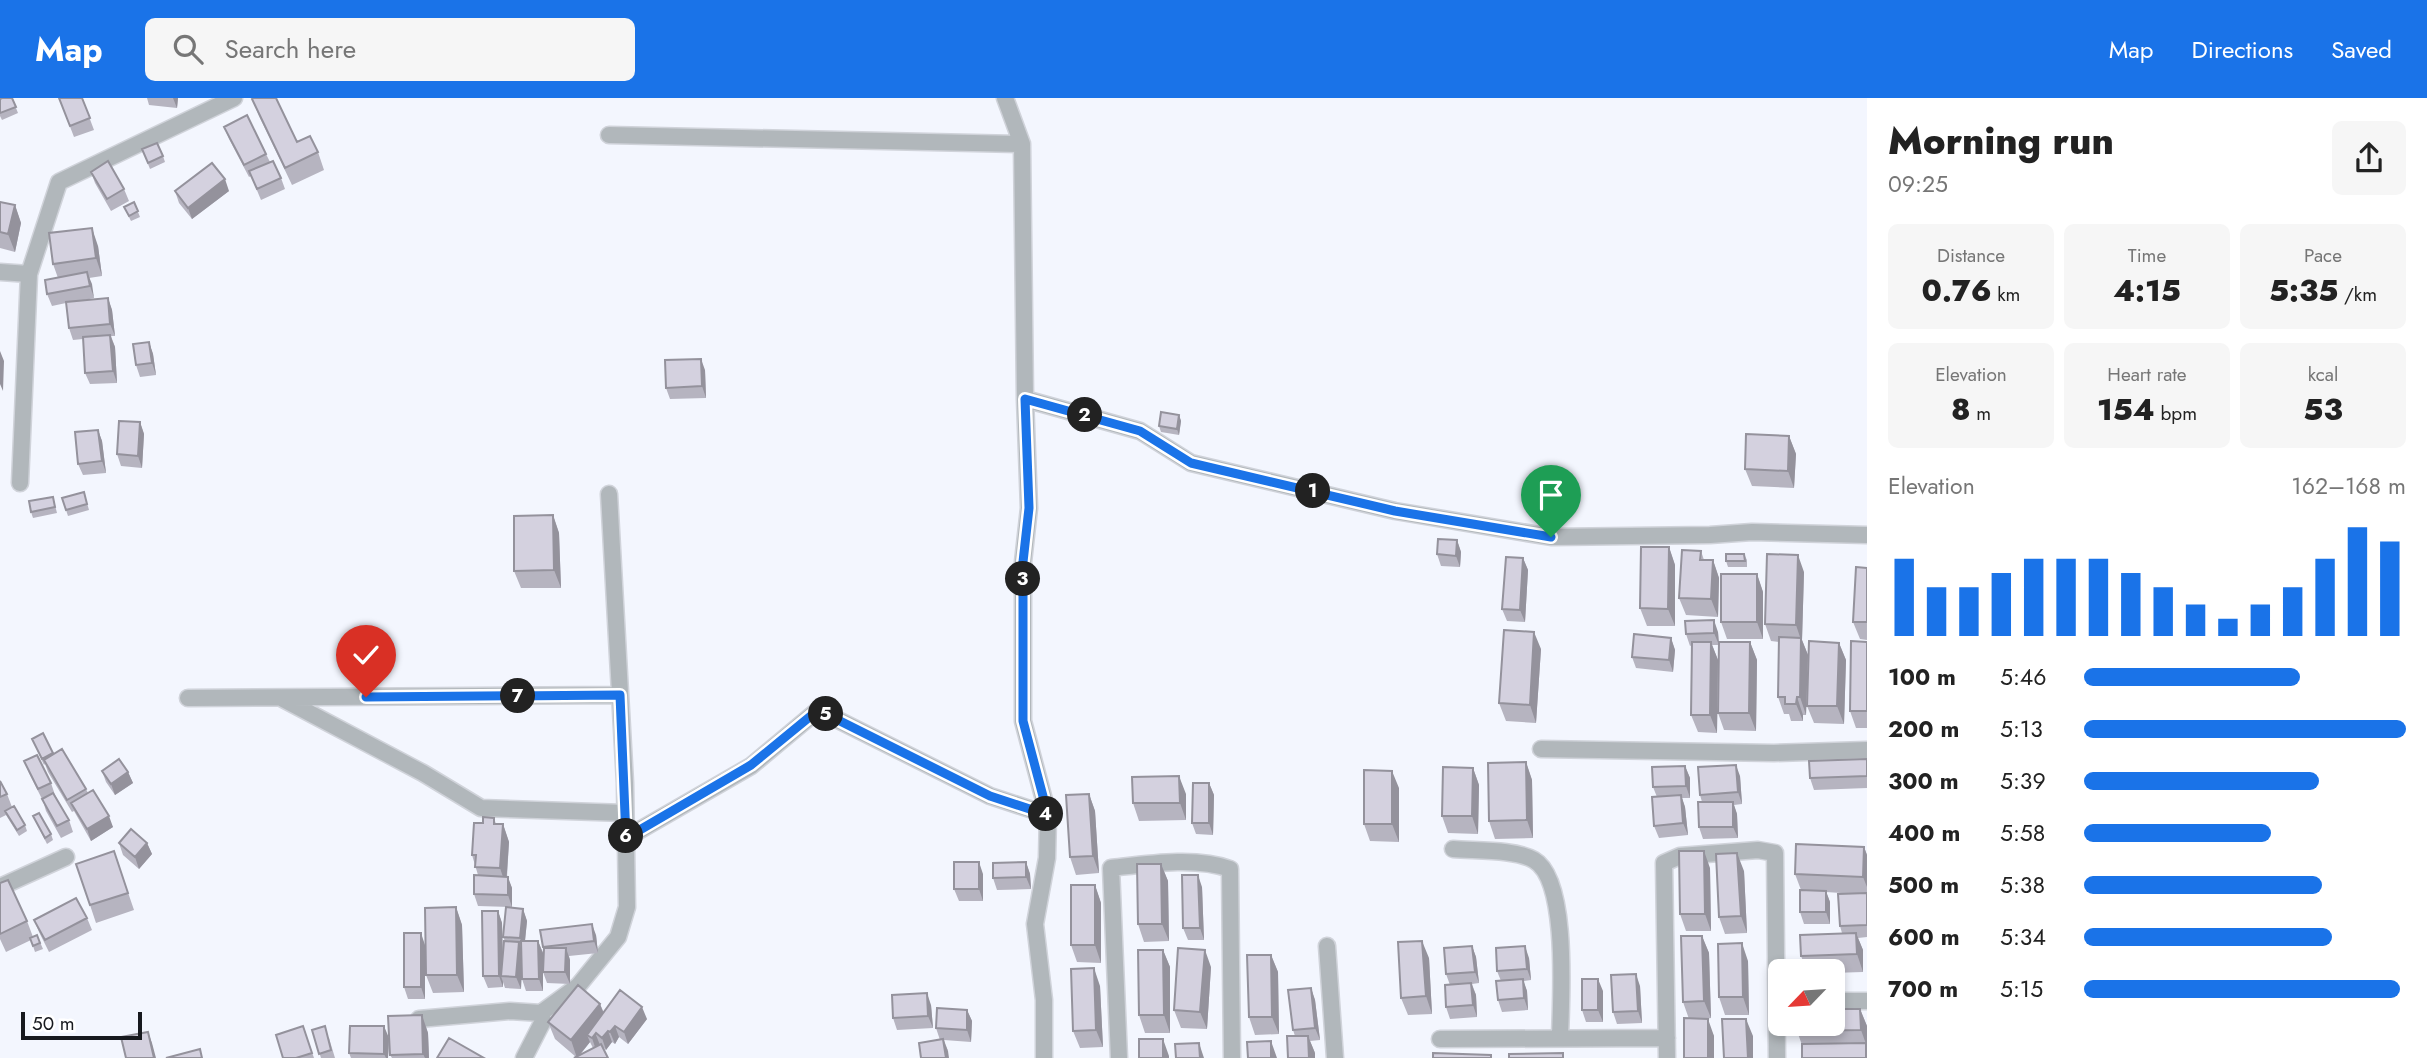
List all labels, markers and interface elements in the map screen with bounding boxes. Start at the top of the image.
search box [145,18,635,81]
text: Map [35,26,103,73]
icon: search [169,30,207,68]
text: Search here [225,30,356,68]
text: Map [2109,32,2154,67]
text: Directions [2192,32,2293,67]
text: Saved [2331,32,2392,67]
text: Morning run [1888,113,2114,168]
button: share [2332,121,2406,195]
text: 09:25 [1888,167,1948,201]
text: Distance [1937,242,2005,269]
text: Time [2128,242,2166,269]
text: Pace [2304,242,2342,269]
text: 0.76 [1922,269,1992,312]
text: 4:15 [2113,269,2181,312]
text: 5:35 [2269,269,2338,312]
text: km [1992,281,2020,308]
text: /km [2338,281,2377,308]
text: Elevation [1935,361,2007,388]
text: Heart rate [2107,361,2187,388]
text: kcal [2308,361,2338,388]
text: 8 [1951,388,1971,431]
text: 154 [2097,388,2155,431]
text: 53 [2303,388,2343,431]
pin: 2 [1068,398,1102,432]
text: m [1971,400,1991,427]
text: bpm [2155,400,2197,427]
text: 2 [1078,401,1091,428]
pin [1521,465,1581,537]
text: Elevation [1888,469,1975,503]
text: 162–168 m [2291,469,2406,503]
pin: 1 [1296,474,1330,508]
icon: arrive [1532,476,1570,514]
text: 1 [1308,477,1317,504]
pin: 3 [1006,561,1040,596]
text: 3 [1017,565,1028,592]
pin [336,625,396,697]
icon: check [347,636,385,674]
text: 100 m [1888,660,1956,694]
text: 5:46 [2000,660,2047,694]
pin: 7 [500,678,536,714]
text: 7 [512,682,523,709]
pin: 5 [808,696,844,732]
text: 5 [819,700,832,727]
text: 200 m [1888,712,1959,746]
text: 5:13 [2000,712,2043,746]
text: 300 m [1888,764,1959,798]
text: 5:39 [2000,764,2046,798]
pin: 4 [1028,796,1064,832]
text: 4 [1039,800,1052,827]
text: 400 m [1888,816,1960,850]
text: 5:58 [2000,816,2045,850]
pin: 6 [608,818,644,854]
text: 6 [619,822,632,849]
text: 500 m [1888,868,1959,902]
text: 5:38 [2000,868,2045,902]
text: 600 m [1888,920,1960,954]
text: 5:34 [2000,920,2046,954]
north arrow [1768,959,1844,1036]
map controls [1768,959,1845,1036]
text: 700 m [1888,972,1958,1006]
text: 5:15 [2000,972,2043,1006]
scale bar [21,1009,142,1041]
text: 50 m [32,1010,75,1037]

